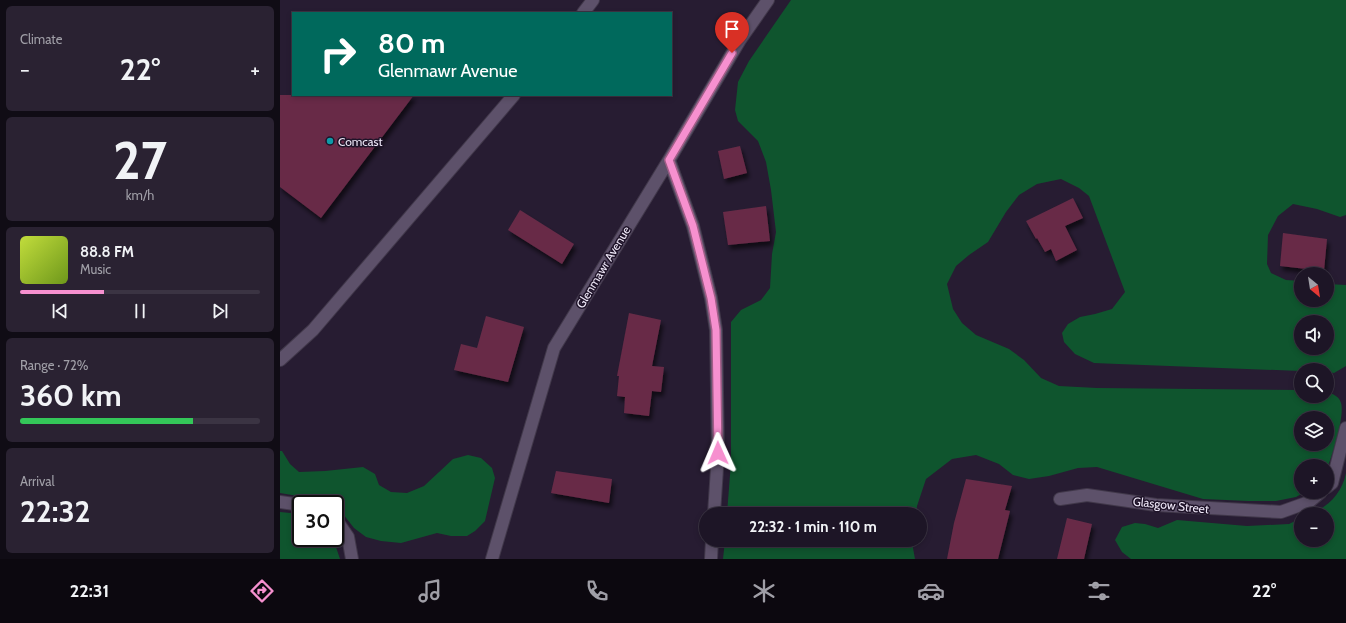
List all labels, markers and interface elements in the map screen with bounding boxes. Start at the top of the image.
pin [715,12,749,53]
icon: arrive [721,18,743,40]
text: 80 m [378,26,445,60]
icon: right [312,28,364,80]
text: Climate [20,31,62,47]
text: 22° [120,51,160,88]
text: − [20,56,30,83]
text: + [250,56,260,83]
text: Glenmawr Avenue [378,60,517,82]
text: 27 [113,129,167,192]
place label: Comcast [338,134,383,149]
marker: Comcast [325,136,335,146]
text: km/h [126,187,154,203]
street label: Glenmawr Avenue [573,223,633,311]
text: 88.8 FM [80,243,134,261]
text: Music [80,261,111,277]
north arrow [1294,267,1334,307]
map controls [1294,267,1334,547]
icon: previous [49,300,71,322]
icon: pause [129,300,151,322]
icon: next [209,300,231,322]
button: sound [1294,315,1334,355]
text: Range · 72% [20,357,88,373]
button: search [1294,363,1334,403]
text: 360 km [20,377,122,414]
button: layers [1294,411,1334,451]
position arrow [697,432,739,474]
button: + [1294,459,1334,499]
text: Arrival [20,473,55,489]
text: 22:32 [20,493,90,530]
street label: Glasgow Street [1132,494,1210,516]
speed limit sign: 30 [292,495,344,547]
button: − [1294,507,1334,547]
text: 22:32 · 1 min · 110 m [749,518,877,536]
icon: directions [248,577,276,605]
icon: music [416,577,444,605]
icon: phone [583,577,611,605]
icon: climate [750,577,778,605]
icon: car [917,577,945,605]
icon: filters [1085,577,1113,605]
text: 22:31 [70,580,109,602]
text: 22° [1252,580,1276,602]

